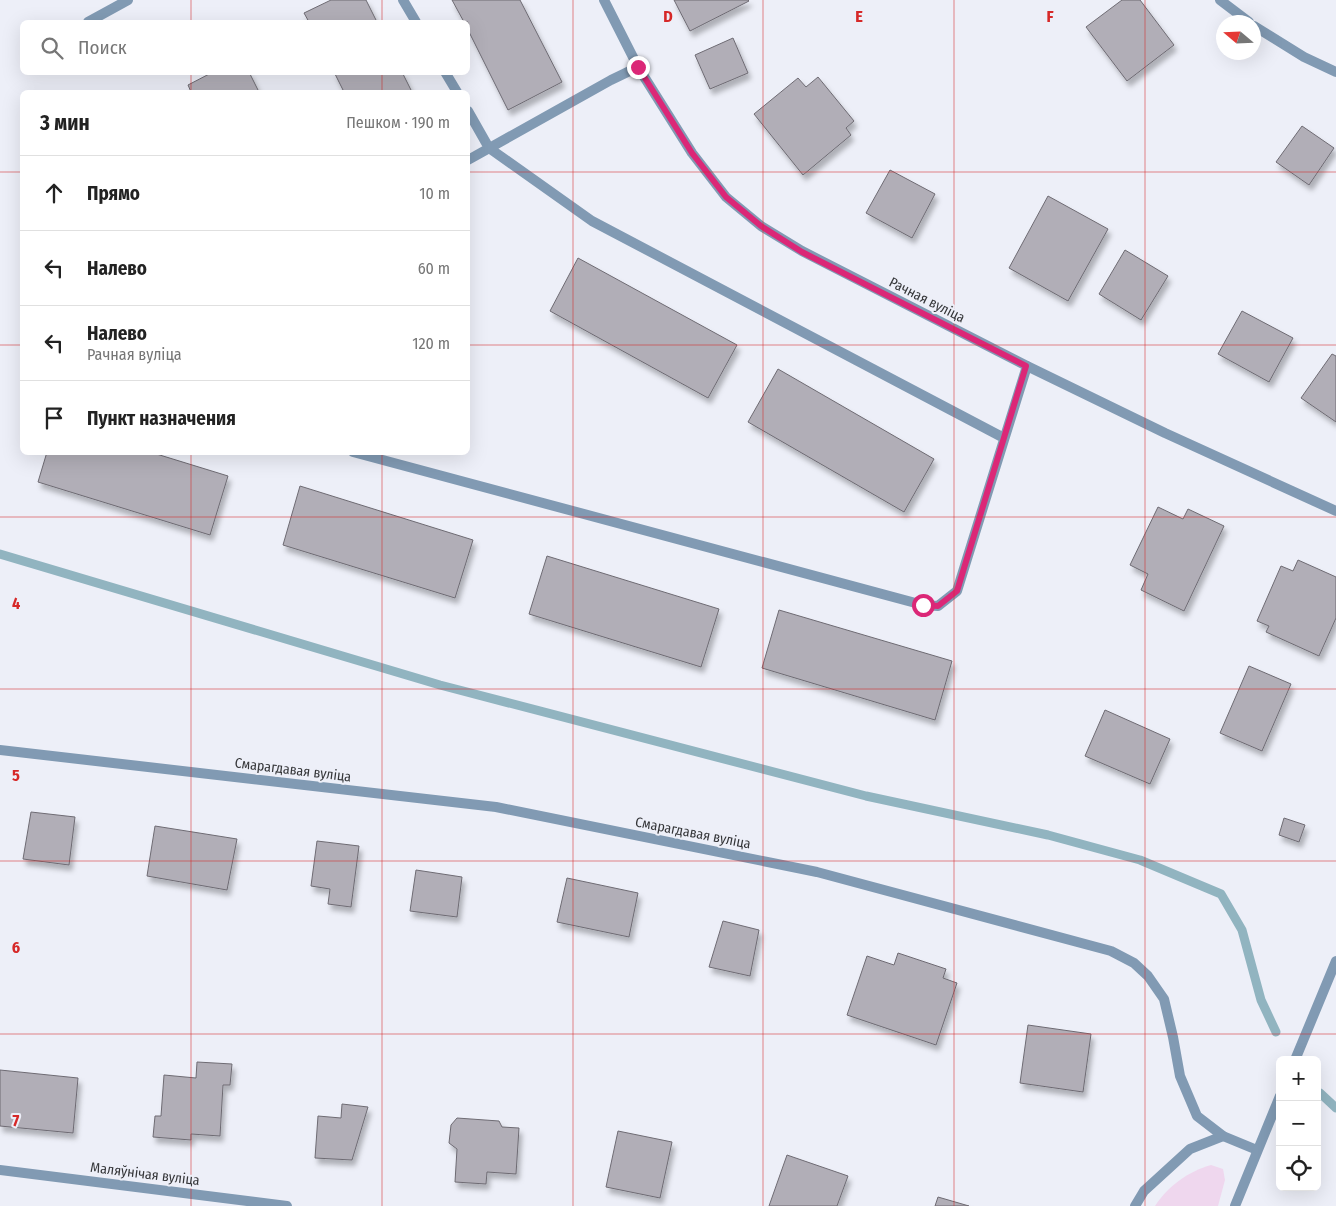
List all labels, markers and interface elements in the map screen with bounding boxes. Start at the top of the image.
text: D [663,7,673,26]
text: E [855,7,863,26]
text: F [1046,7,1054,26]
north arrow [1216,15,1261,60]
search box [20,20,470,75]
icon: search [38,34,66,62]
text: Поиск [78,36,127,59]
route end [627,56,650,79]
text: 3 мин [40,110,90,136]
text: Пешком · 190 m [346,113,450,132]
icon: ahead [40,179,68,207]
text: Прямо [87,182,140,205]
text: 10 m [419,184,450,203]
icon: left [40,254,68,282]
text: Налево [87,257,147,280]
text: 60 m [418,259,450,278]
street label: Рачная вуліца [886,274,968,326]
text: Налево [87,322,147,345]
icon: left [40,329,68,357]
text: 120 m [412,334,450,353]
text: Рачная вуліца [87,345,182,364]
icon: arrive [40,404,68,432]
text: Пункт назначения [87,407,236,430]
text: 4 [12,594,20,613]
route start [912,594,935,617]
street label: Смарагдавая вуліца [234,754,352,786]
text: 5 [12,766,20,785]
street label: Смарагдавая вуліца [634,813,752,853]
text: 6 [12,938,20,957]
map controls [1276,1056,1321,1191]
button: + [1276,1056,1321,1101]
button: − [1276,1101,1321,1146]
text: 7 [13,1111,20,1130]
button: locate [1276,1146,1321,1191]
street label: Маляўнічая вуліца [89,1159,201,1189]

